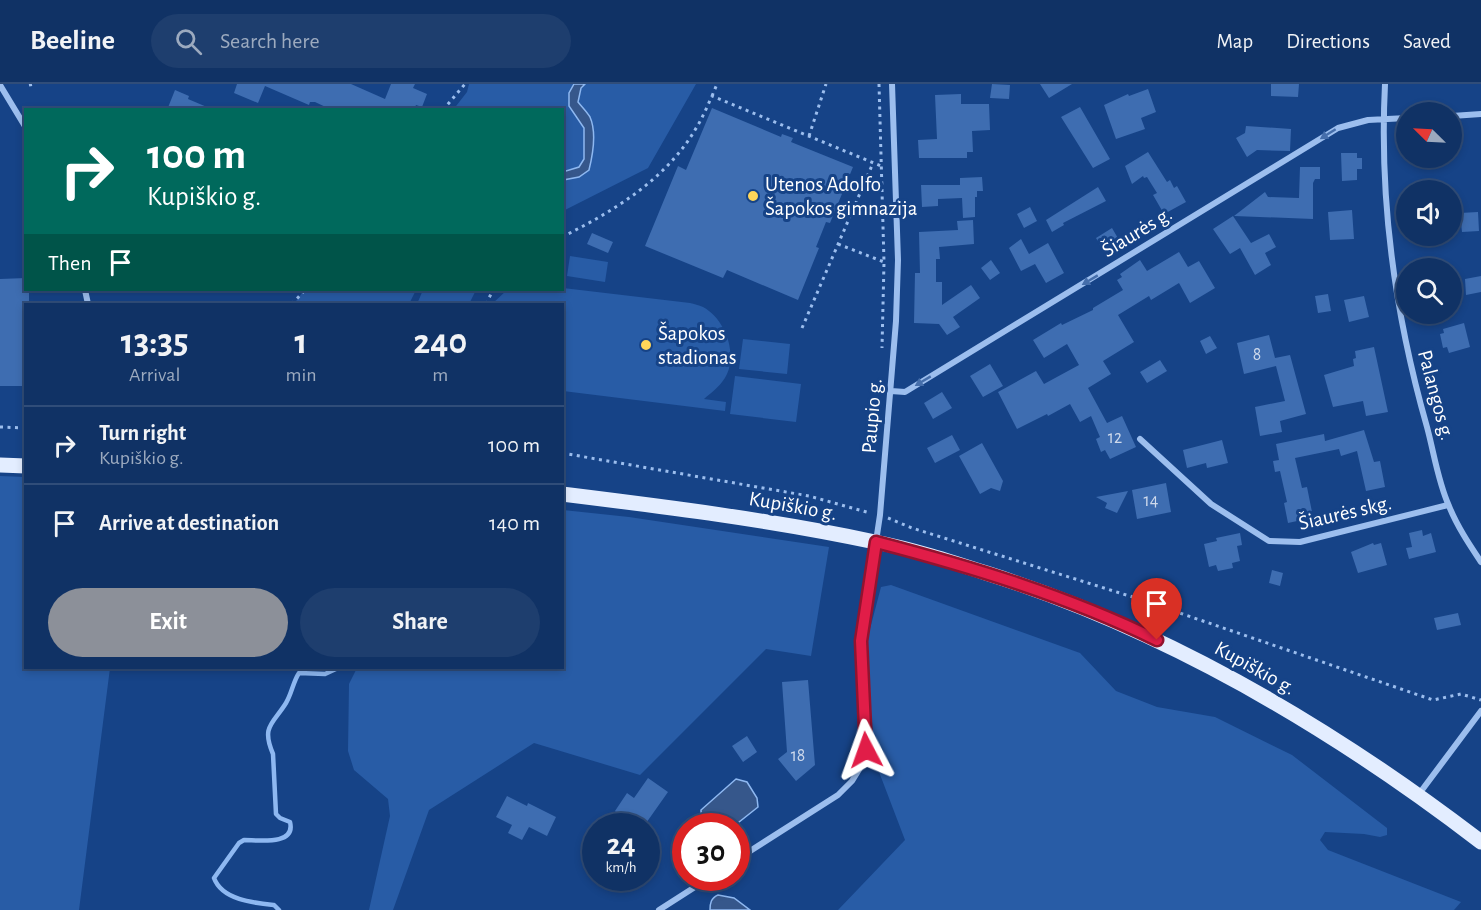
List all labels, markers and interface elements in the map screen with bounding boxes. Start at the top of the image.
search box [151,14,571,68]
icon: search [172,25,205,58]
text: Beeline [30,27,115,55]
text: Search here [220,30,320,52]
text: Map [1217,31,1253,52]
text: Directions [1286,31,1370,52]
text: Saved [1403,31,1451,52]
north arrow [1396,102,1462,168]
map controls [1396,102,1462,324]
one-way arrow [1320,129,1336,140]
icon: right [48,132,126,210]
text: 100 m [147,134,246,176]
place label: Utenos Adolfo Šapokos gimnazija [765,174,918,219]
button: sound [1396,180,1462,246]
text: Kupiškio g. [147,183,261,210]
marker: Utenos Adolfo Šapokos gimnazija [746,189,760,203]
street label: Šiaurės g. [1097,201,1176,261]
icon: arrive [104,246,137,279]
text: Then [48,252,92,274]
button: search [1396,258,1462,324]
one-way arrow [1081,275,1098,285]
place label: Šapokos stadionas [658,321,737,368]
text: 13:35 [121,324,189,360]
text: 1 [294,324,307,360]
text: 240 [413,324,467,360]
marker: Šapokos stadionas [639,338,653,352]
house number: 8 [1253,346,1261,364]
street label: Palangos g. [1414,348,1458,442]
text: Arrival [129,365,180,385]
text: min [285,365,317,385]
text: m [432,365,448,385]
one-way arrow [915,375,931,386]
street label: Paupio g. [858,378,886,454]
text: Turn right [99,422,186,444]
icon: right [48,429,81,462]
house number: 12 [1108,429,1122,447]
text: 100 m [488,434,540,456]
text: Kupiškio g. [99,448,184,468]
street label: Kupiškio g. [747,488,839,524]
street label: Šiaurės skg. [1296,490,1394,534]
house number: 14 [1144,492,1159,510]
icon: arrive [48,507,81,540]
text: Arrive at destination [99,512,279,534]
text: 140 m [489,512,540,534]
pin [1131,578,1182,640]
icon: arrive [1140,587,1173,620]
button: Exit [48,588,288,657]
button: Share [300,588,540,657]
street label: Kupiškio g. [1211,637,1299,699]
position arrow [834,718,898,782]
house number: 18 [791,747,805,765]
speed limit sign: 30 [672,813,750,891]
text: 24 [606,830,636,860]
text: km/h [606,860,636,875]

